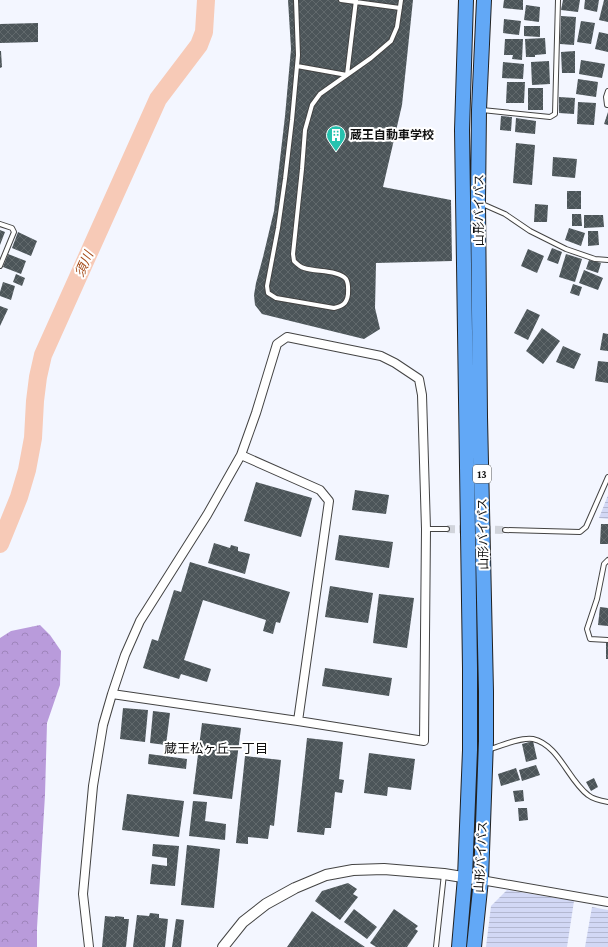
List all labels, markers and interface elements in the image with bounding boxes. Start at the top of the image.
building icon: 蔵王自動車学校 [325,124,347,152]
place label: 蔵王自動車学校 [350,128,434,142]
street label: 山形バイパス [472,174,486,246]
water label: 須川 [72,247,97,279]
road number: 13 [473,465,491,483]
street label: 山形バイパス [475,498,491,570]
district label: 蔵王松ヶ丘一丁目 [164,741,268,756]
street label: 山形バイパス [472,821,490,893]

